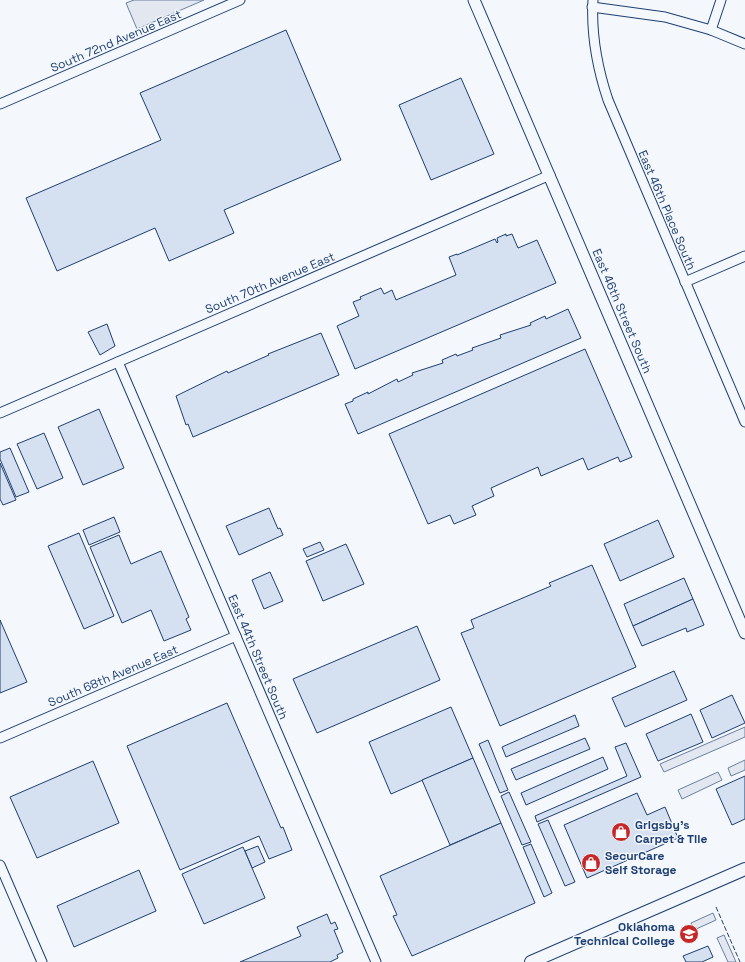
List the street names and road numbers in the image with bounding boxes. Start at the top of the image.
street label: South 72nd Avenue East [48,6,184,76]
street label: East 46th Place South [635,148,699,272]
street label: East 46th Street South [588,246,656,376]
street label: South 70th Avenue East [203,248,337,318]
street label: East 44th Street South [224,592,292,722]
street label: South 68th Avenue East [46,641,180,711]

